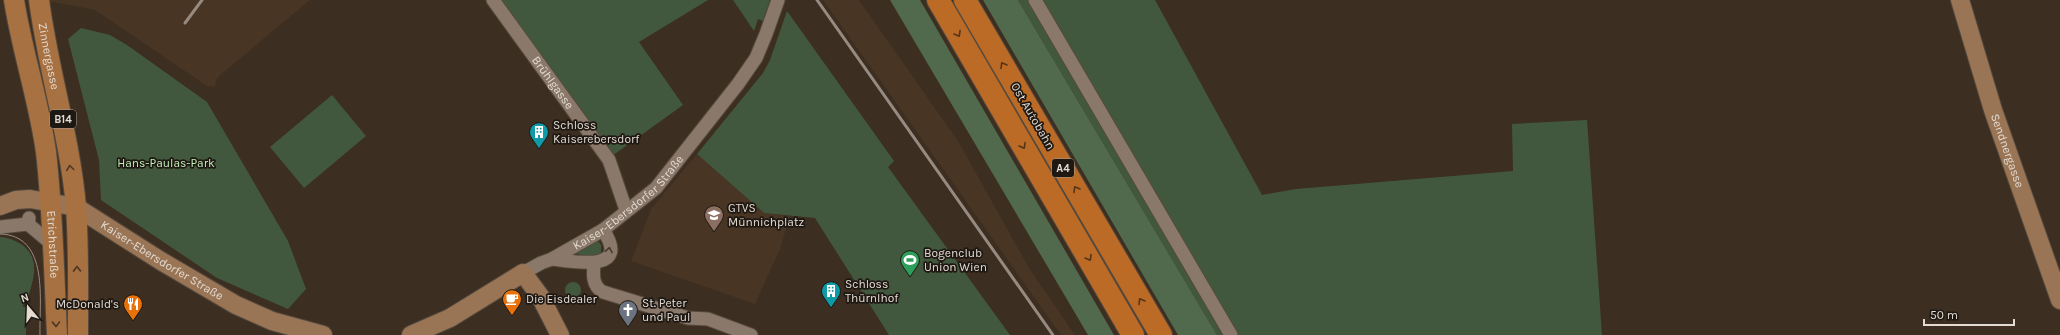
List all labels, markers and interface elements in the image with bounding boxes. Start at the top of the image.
street label: Zinnergasse [35,22,62,91]
one-way arrow [953,30,960,37]
street label: Brühlgasse [529,53,577,112]
one-way arrow [1000,62,1008,69]
street label: Ost Autobahn [1008,80,1058,152]
road number: B14 [50,110,76,128]
street label: Sendnergasse [1988,112,2027,190]
place label: Schloss Kaiserebersdorf [553,118,640,146]
building icon: Schloss Kaiserebersdorf [528,121,550,149]
one-way arrow [1019,142,1026,149]
street label: Kaiser-Ebersdorfer Straße [570,152,686,253]
park label: Hans-Paulas-Park [117,156,215,170]
road number: A4 [1052,159,1074,177]
one-way arrow [66,165,75,171]
one-way arrow [1073,186,1080,193]
place label: GTVS Münnichplatz [728,201,804,229]
school or university icon: GTVS Münnichplatz [703,204,725,232]
street label: Etrichstraße [44,210,62,279]
street label: Kaiser-Ebersdorfer Straße [98,218,226,303]
place label: Bogenclub Union Wien [924,246,987,274]
one-way arrow [604,247,612,253]
sports icon: Bogenclub Union Wien [899,249,921,277]
one-way arrow [1084,254,1091,261]
one-way arrow [73,266,81,272]
place label: Schloss Thürnlhof [845,277,899,305]
building icon: Schloss Thürnlhof [820,280,842,308]
north arrow [8,287,48,327]
cafe icon: Die Eisdealer [501,288,523,316]
text: N [19,291,31,305]
place label: Die Eisdealer [526,292,598,306]
restaurant icon: McDonald's [122,293,144,321]
place label: St. Peter und Paul [642,296,690,324]
place label: McDonald's [56,297,119,311]
one-way arrow [1139,298,1146,305]
church icon: St. Peter und Paul [617,299,639,327]
scale bar [1924,301,2014,327]
text: 50 m [1930,308,1958,322]
one-way arrow [52,321,61,327]

